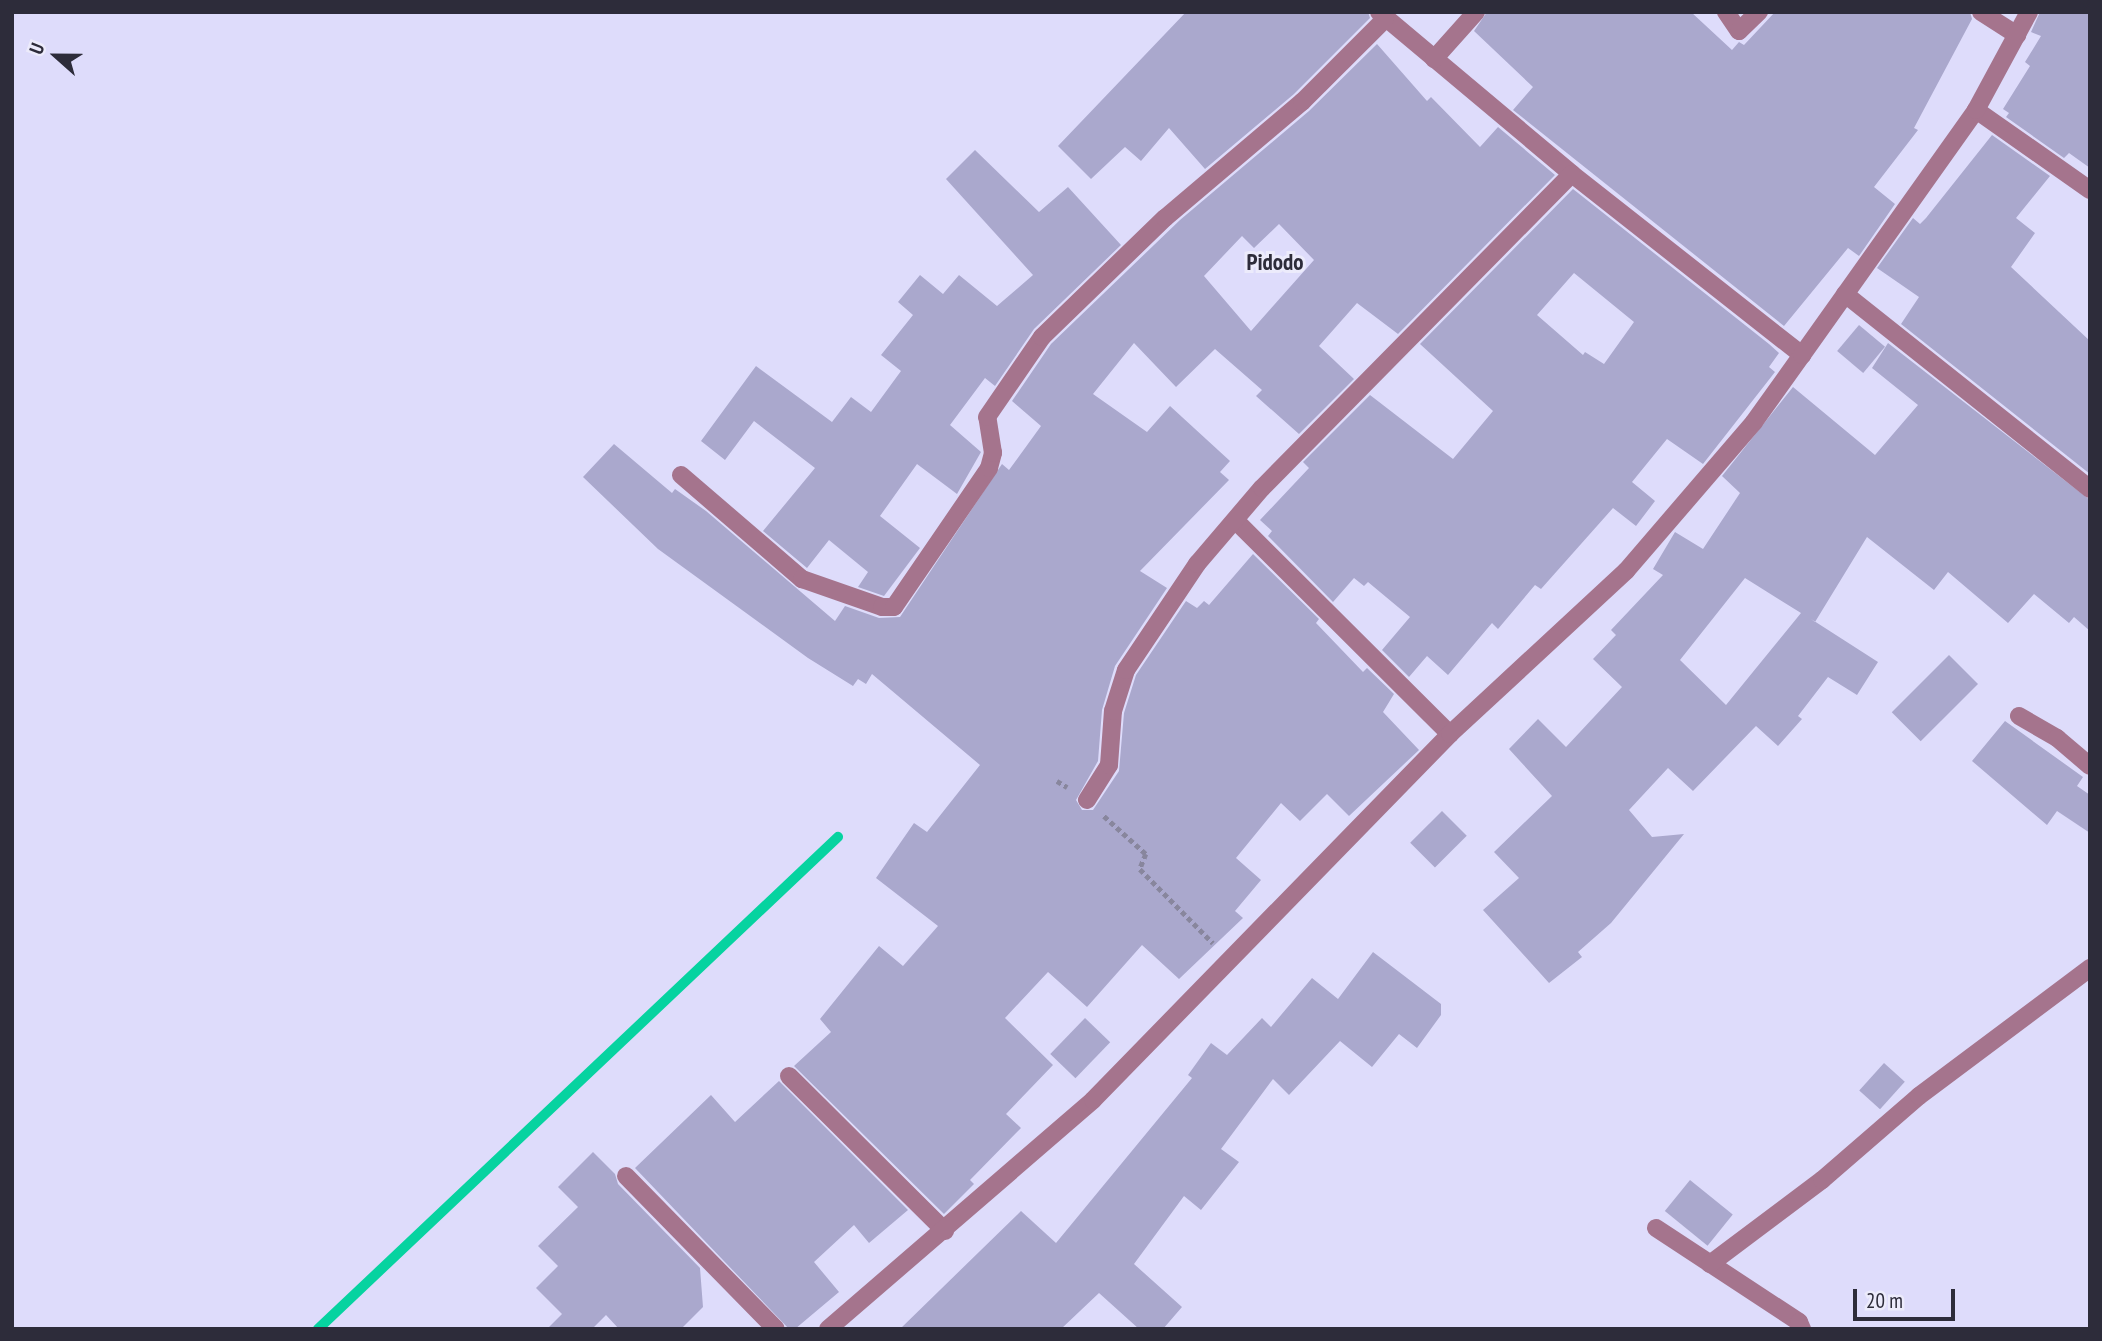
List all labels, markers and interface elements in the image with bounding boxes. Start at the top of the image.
north arrow [21,21,91,91]
text: U [23,40,49,57]
district label: Pidodo [1246,248,1304,276]
scale bar [1857,1274,1958,1318]
text: 20 m [1866,1287,1903,1314]

